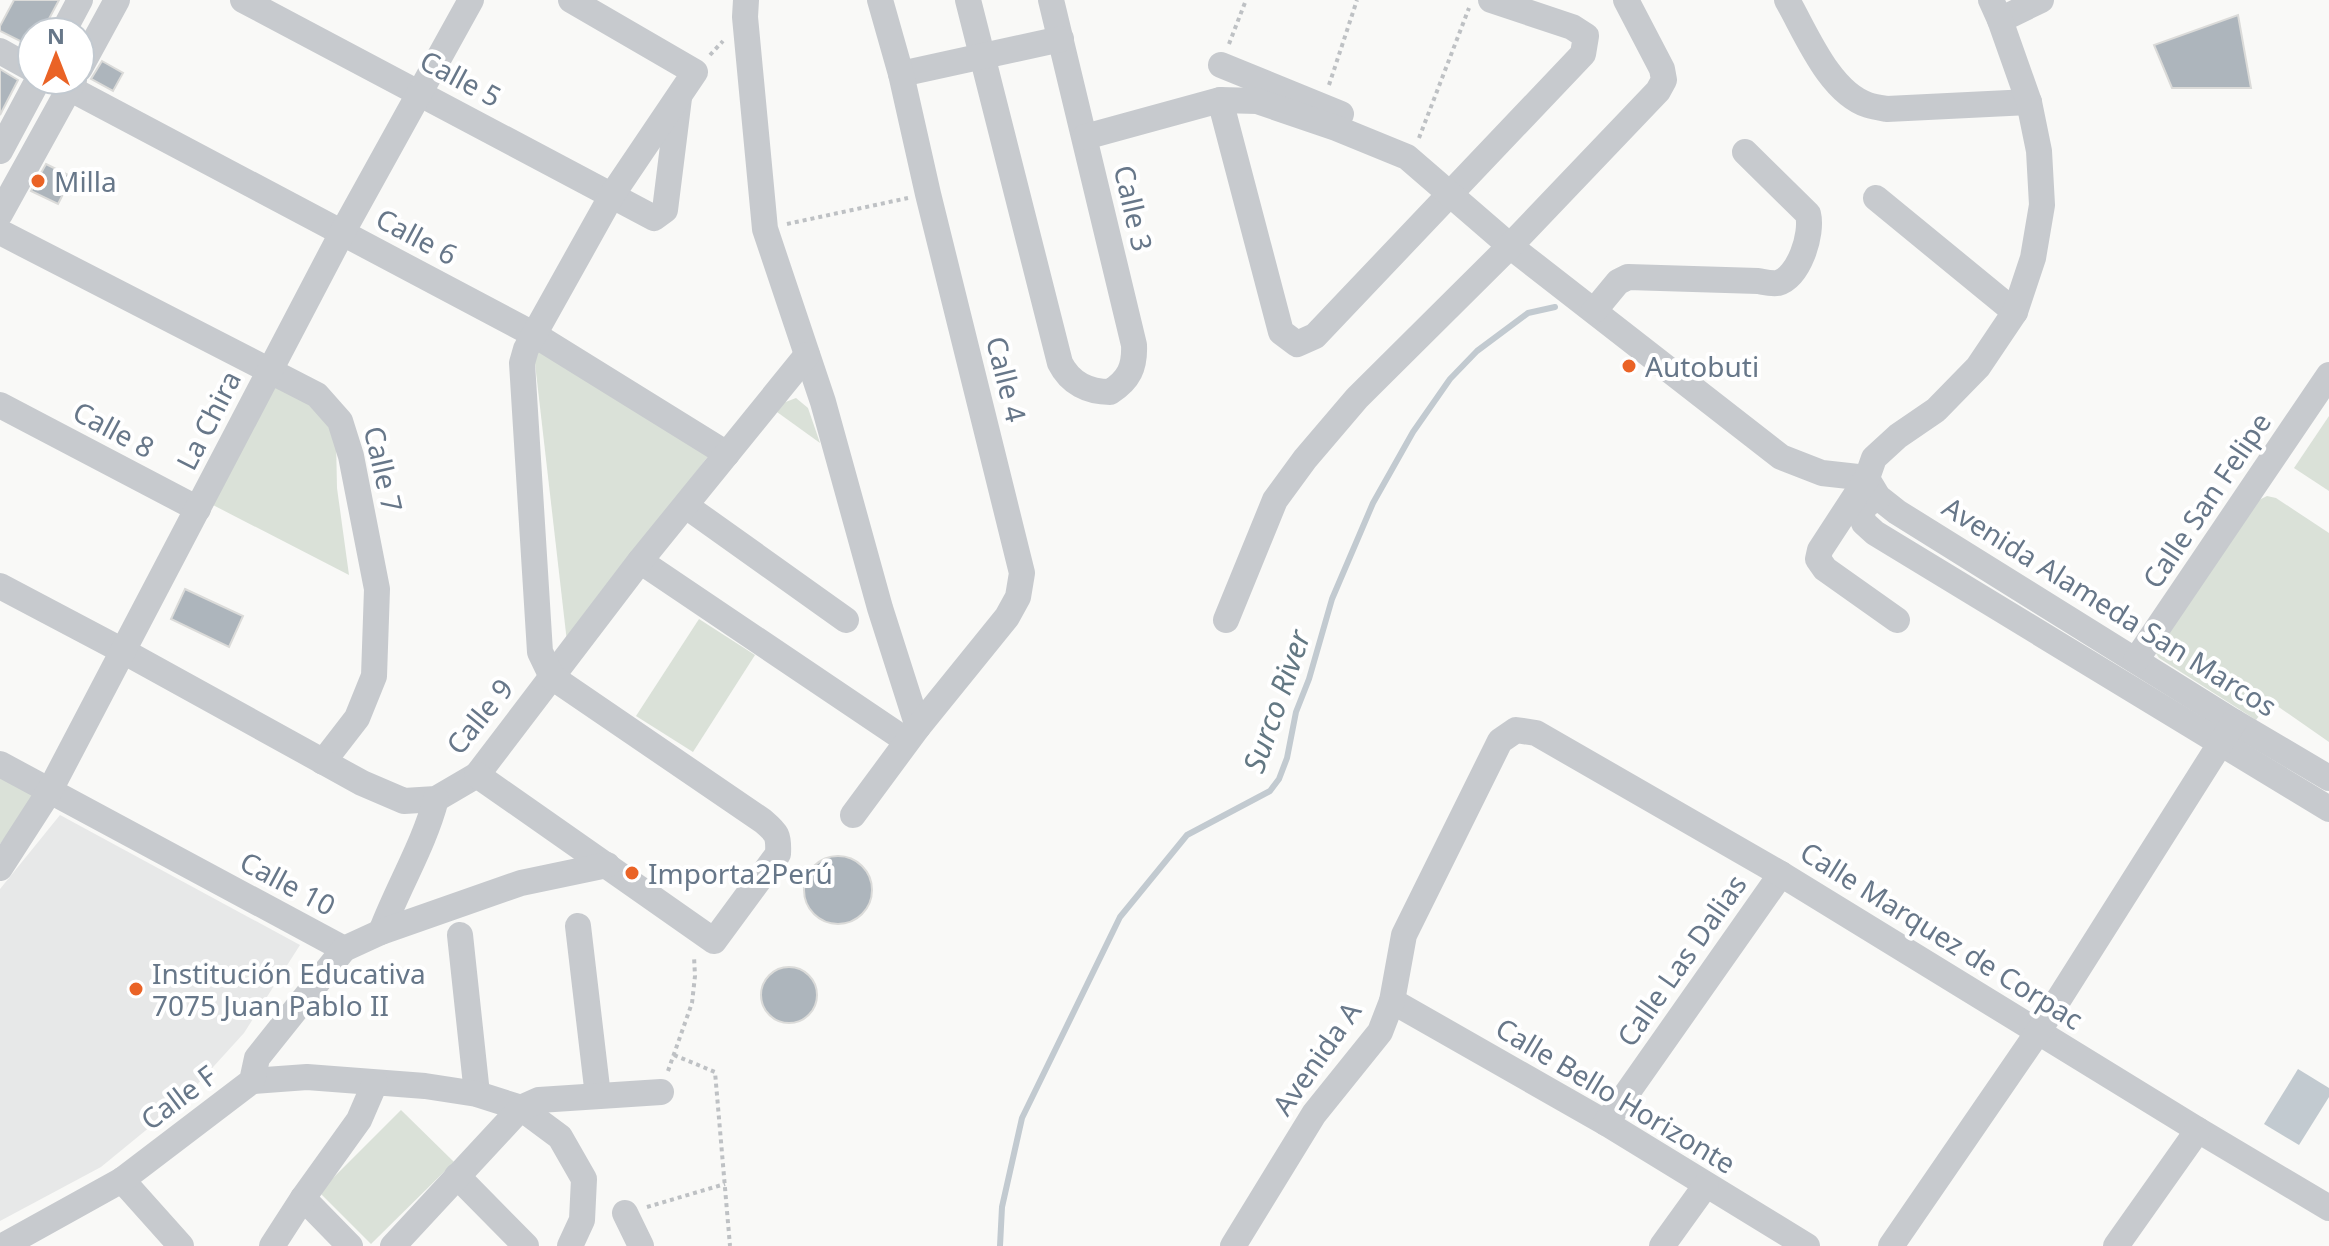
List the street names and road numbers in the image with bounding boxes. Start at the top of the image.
street label: Calle 5 [414,41,508,115]
street label: Calle 3 [1106,161,1162,255]
street label: Calle 6 [370,199,464,273]
street label: Calle 4 [978,332,1036,426]
street label: La Chira [167,364,249,476]
street label: Calle 8 [67,392,161,466]
street label: Calle San Felipe [2133,405,2279,595]
street label: Calle 7 [356,422,412,516]
street label: Avenida Alameda San Marcos [1936,487,2284,725]
street label: Calle 9 [437,670,521,762]
street label: Calle Marquez de Corpac [1794,832,2090,1038]
street label: Calle 10 [234,842,342,924]
street label: Calle Las Dalias [1608,866,1754,1054]
street label: Avenida A [1263,994,1369,1122]
street label: Calle Bello Horizonte [1489,1008,1743,1182]
street label: Calle F [132,1056,224,1138]

